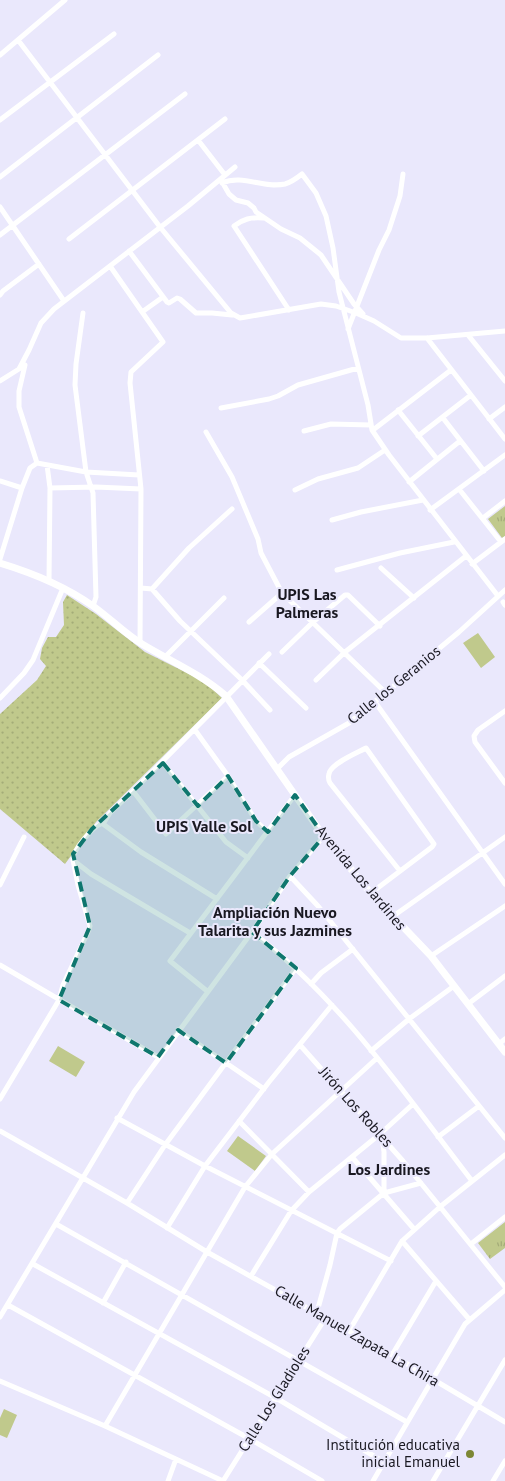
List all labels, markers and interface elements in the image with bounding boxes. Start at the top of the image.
district label: UPIS Las Palmeras [276,584,339,622]
street label: Calle los Geranios [343,641,444,728]
district label: UPIS Valle Sol [156,816,252,836]
street label: Avenida Los Jardines [312,821,411,934]
district label: Ampliación Nuevo Talarita y sus Jazmines [198,902,352,940]
street label: Jirón Los Robles [315,1062,397,1151]
district label: Los Jardines [348,1159,430,1179]
street label: Calle Manuel Zapata La Chira [272,1281,443,1391]
street label: Calle Los Gladioles [234,1342,314,1455]
place label: Institución educativa inicial Emanuel [326,1435,461,1471]
marker: Institución educativa inicial Emanuel [464,1448,476,1460]

